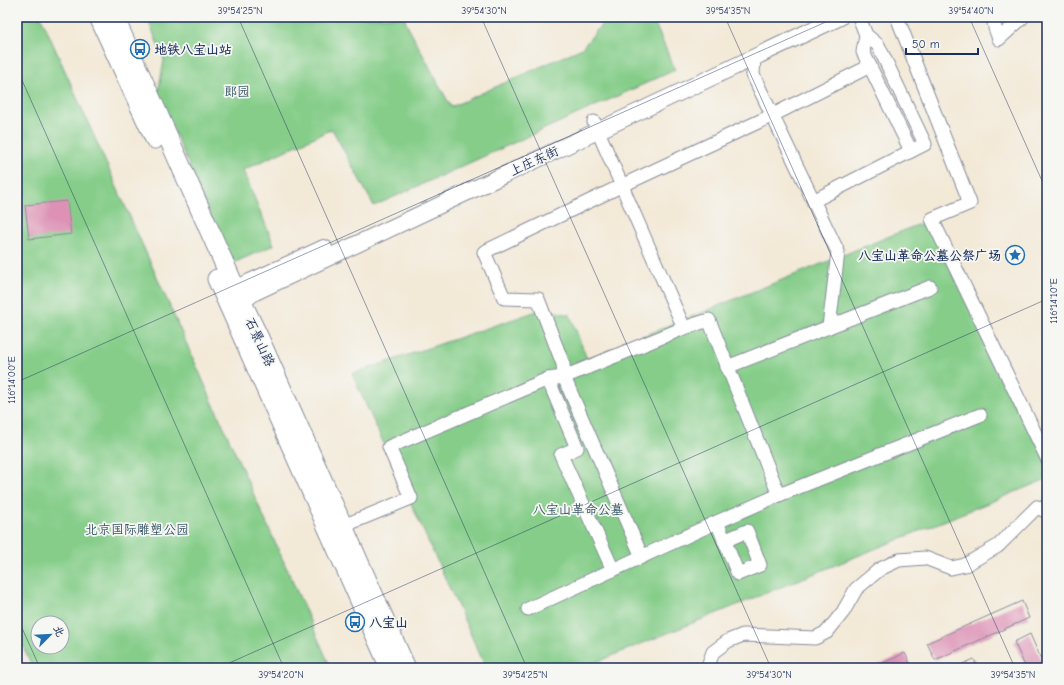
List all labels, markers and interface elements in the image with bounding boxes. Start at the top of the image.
text: 39°54'25"N [217,5,263,17]
text: 39°54'30"N [461,5,507,17]
text: 39°54'35"N [706,5,750,17]
text: 39°54'40"N [948,5,994,17]
scale bar [906,30,978,56]
text: 50 m [912,37,940,51]
bus stop icon: 地铁八宝山站 [129,38,151,60]
place label: 地铁八宝山站 [154,42,232,57]
park label: 郎园 [224,84,250,99]
street label: 上庄东街 [507,143,561,179]
place icon: 八宝山革命公墓公祭广场 [1004,244,1026,266]
place label: 八宝山革命公墓公祭广场 [858,248,1001,263]
text: 116°14'10"E [1048,278,1060,324]
street label: 石景山路 [242,315,278,369]
text: 116°14'00"E [6,356,18,404]
park label: 八宝山革命公墓 [532,502,624,517]
park label: 北京国际雕塑公园 [85,522,189,537]
bus stop icon: 八宝山 [344,611,366,633]
north arrow [30,615,70,655]
place label: 八宝山 [369,615,408,630]
text: 北 [51,623,67,639]
text: 39°54'20"N [258,669,304,681]
text: 39°54'25"N [502,669,548,681]
text: 39°54'30"N [746,669,792,681]
text: 39°54'35"N [991,669,1035,681]

